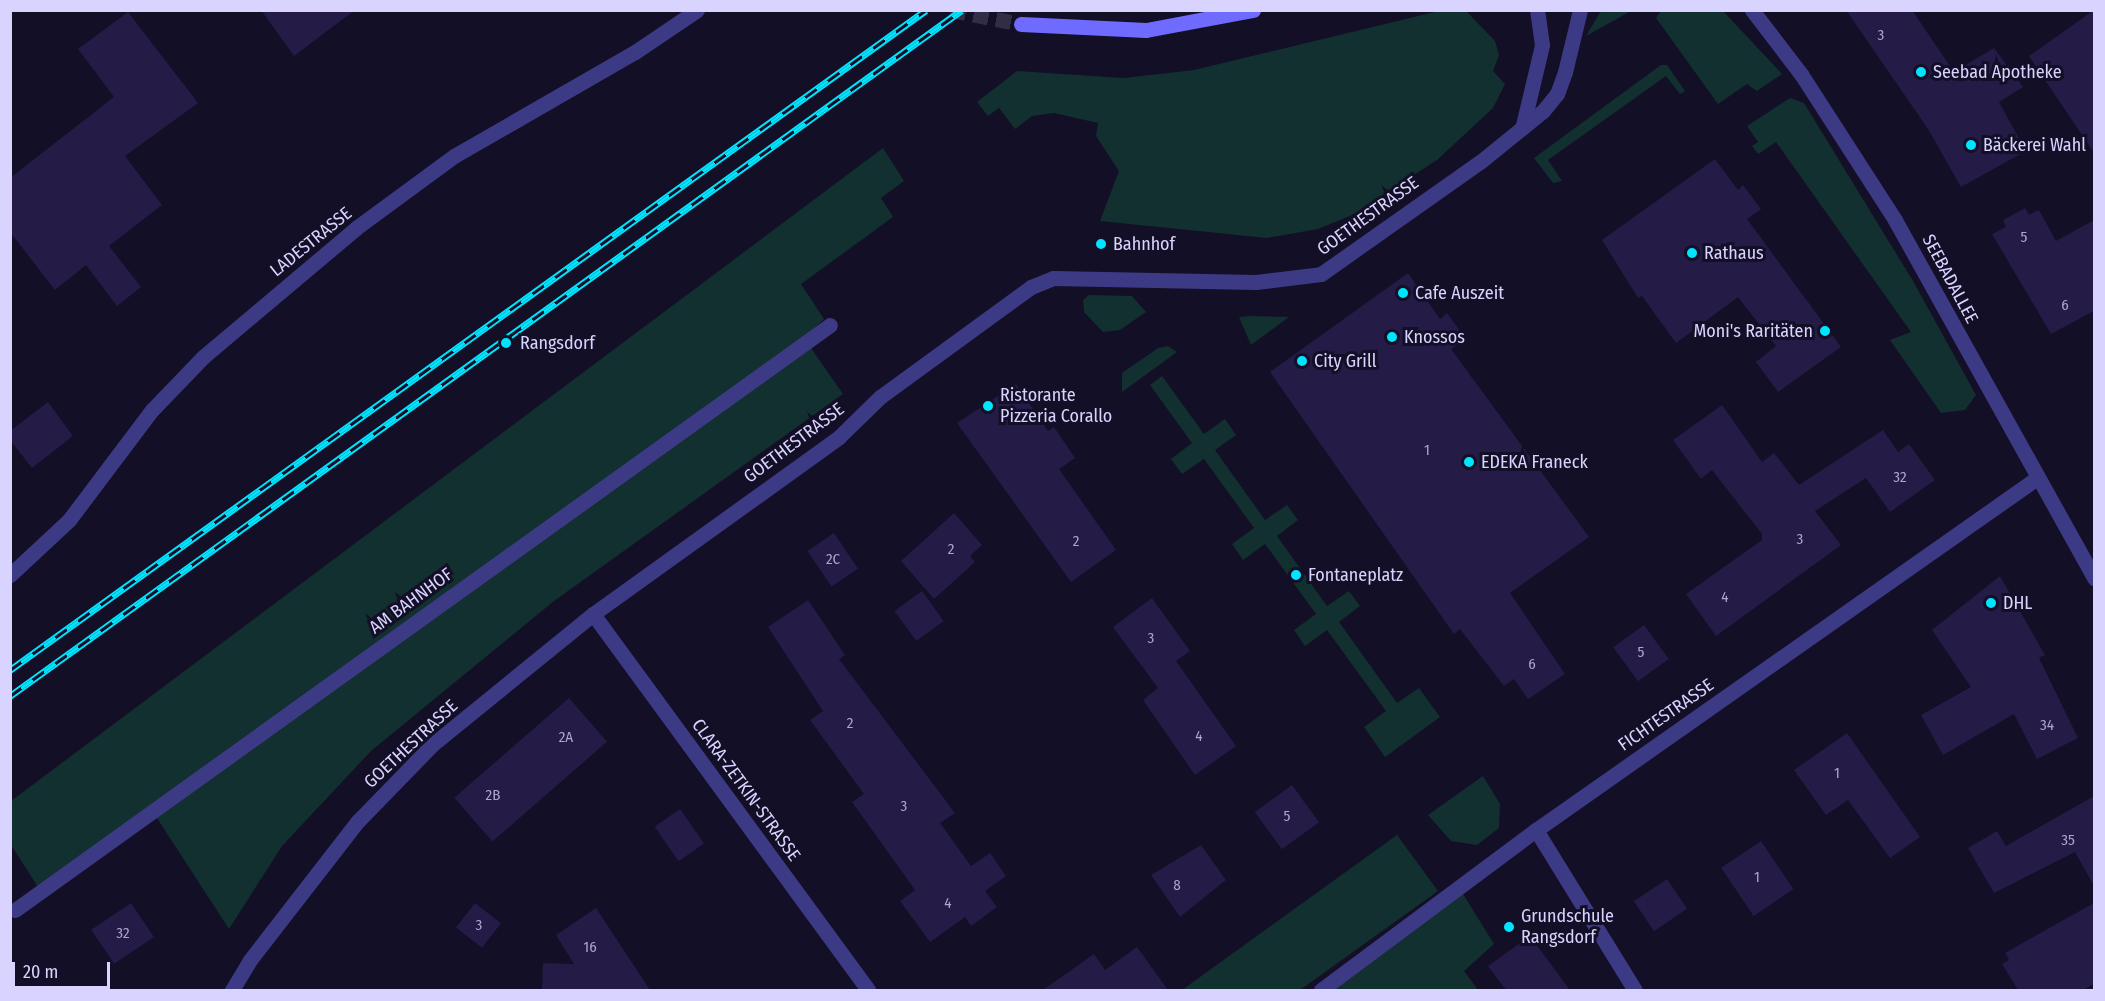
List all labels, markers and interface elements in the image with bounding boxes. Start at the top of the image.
house number: 3 [1878,27,1884,45]
place label: Seebad Apotheke [1933,61,2062,83]
marker: Seebad Apotheke [1914,65,1928,79]
place label: Bäckerei Wahl [1983,134,2086,156]
marker: Bäckerei Wahl [1964,138,1978,152]
street label: GOETHESTRASSE [1313,172,1423,260]
street label: LADESTRASSE [266,203,356,281]
house number: 5 [2021,229,2027,247]
street label: SEEBADALLEE [1918,231,1982,327]
place label: Bahnhof [1113,233,1175,255]
marker: Bahnhof [1094,237,1108,251]
place label: Rathaus [1704,242,1764,264]
marker: Rathaus [1685,246,1699,260]
place label: Cafe Auszeit [1415,282,1504,304]
marker: Cafe Auszeit [1396,286,1410,300]
house number: 6 [2061,297,2069,315]
place label: Moni's Raritäten [1693,320,1813,342]
marker: Moni's Raritäten [1818,324,1832,338]
place label: Knossos [1404,326,1465,348]
marker: Knossos [1385,330,1399,344]
place label: Rangsdorf [520,332,595,354]
marker: Rangsdorf [497,334,515,352]
place label: City Grill [1314,350,1376,372]
marker: City Grill [1295,354,1309,368]
place label: Ristorante Pizzeria Corallo [1000,385,1112,428]
street label: GOETHESTRASSE [740,398,848,488]
marker: Ristorante Pizzeria Corallo [981,399,995,413]
house number: 1 [1424,442,1430,460]
place label: EDEKA Franeck [1481,451,1588,473]
marker: EDEKA Franeck [1462,455,1476,469]
house number: 32 [1893,469,1907,487]
house number: 3 [1797,531,1803,549]
house number: 2 [1073,533,1079,551]
house number: 2 [948,541,954,559]
house number: 2C [826,551,840,569]
street label: AM BAHNHOF [365,564,457,638]
place label: Fontaneplatz [1308,564,1403,586]
marker: Fontaneplatz [1289,568,1303,582]
house number: 4 [1721,589,1729,607]
place label: DHL [2003,592,2032,614]
marker: DHL [1984,596,1998,610]
house number: 3 [1148,630,1154,648]
house number: 5 [1638,644,1644,662]
house number: 6 [1528,656,1536,674]
street label: FICHTESTRASSE [1614,674,1718,756]
street label: GOETHESTRASSE [360,695,462,793]
street label: CLARA-ZETKIN-STRASSE [687,715,805,865]
house number: 2 [847,715,853,733]
house number: 34 [2040,717,2054,735]
house number: 4 [1195,728,1203,746]
house number: 2A [559,729,573,747]
house number: 1 [1834,765,1840,783]
house number: 2B [486,787,500,805]
house number: 3 [901,798,907,816]
house number: 5 [1284,808,1290,826]
house number: 35 [2061,832,2075,850]
house number: 1 [1754,869,1760,887]
house number: 8 [1173,877,1181,895]
house number: 4 [944,895,952,913]
place label: Grundschule Rangsdorf [1521,906,1614,948]
house number: 3 [476,917,482,935]
marker: Grundschule Rangsdorf [1502,920,1516,934]
house number: 32 [116,925,130,943]
house number: 16 [583,939,597,957]
scale bar [15,950,112,988]
text: 20 m [23,961,58,983]

